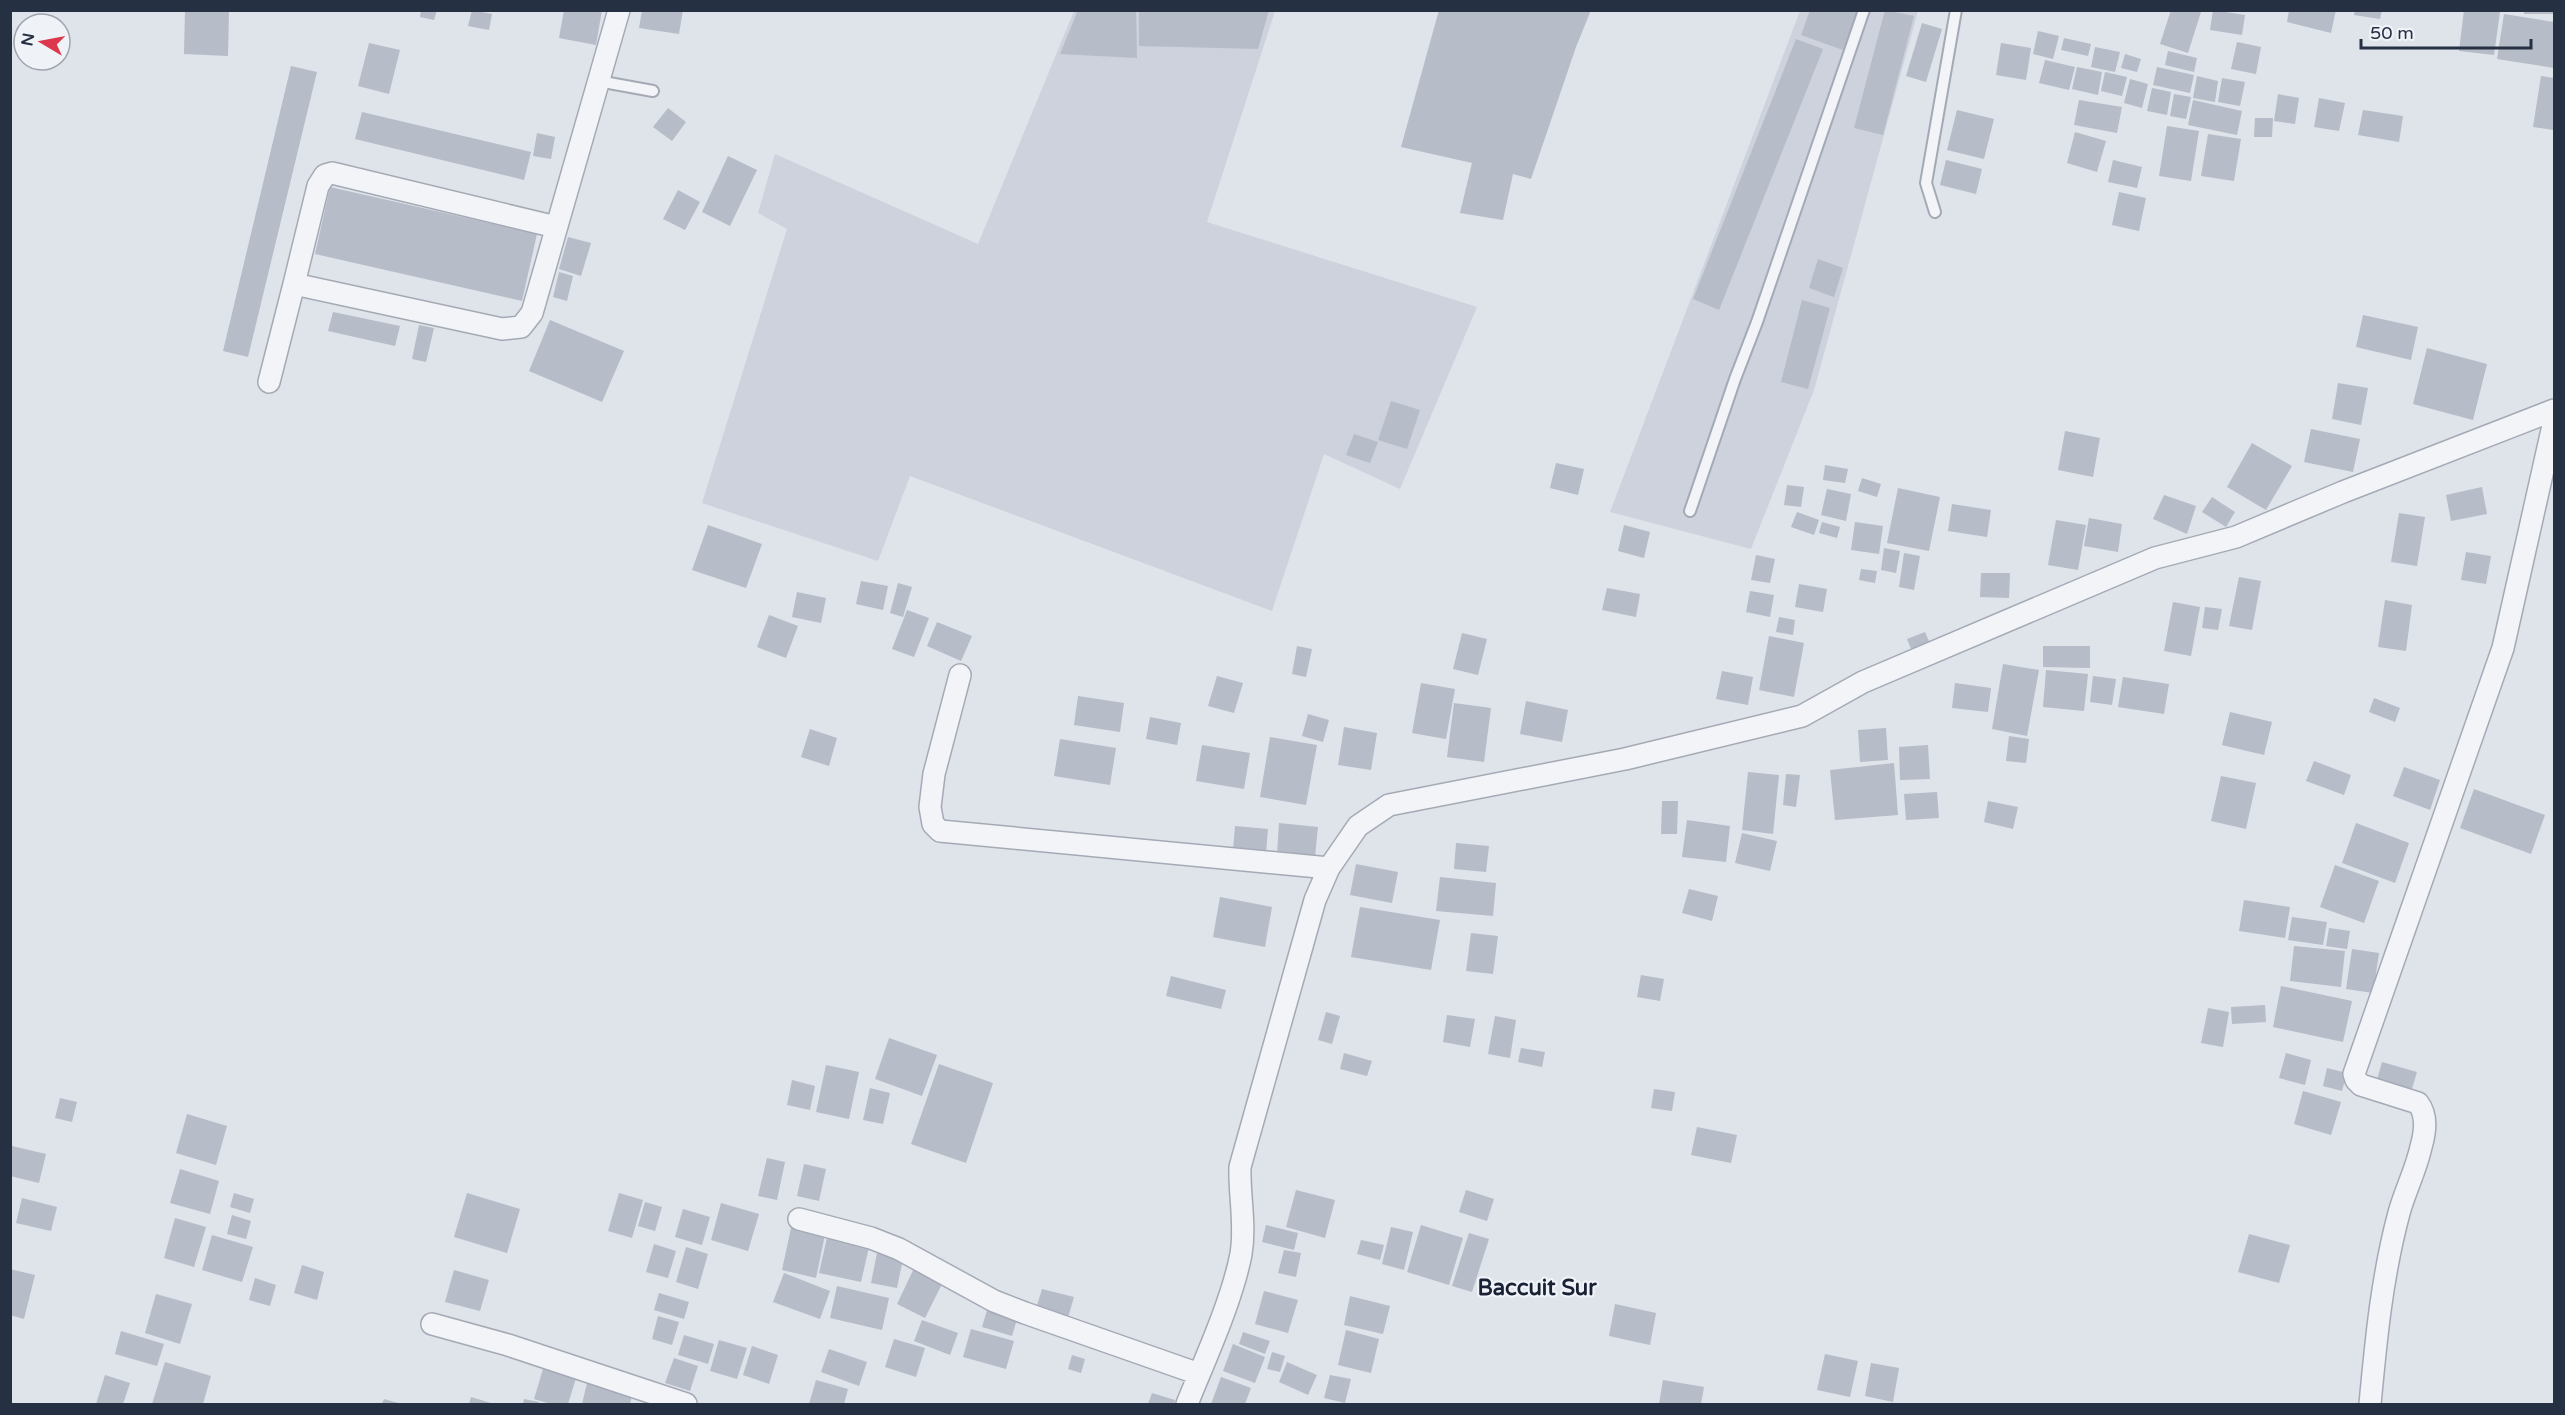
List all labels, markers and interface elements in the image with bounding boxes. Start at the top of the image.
north arrow [12,12,72,72]
scale bar [2361,12,2530,50]
text: 50 m [2370,22,2414,44]
text: N [17,32,39,48]
district label: Baccuit Sur [1477,1275,1597,1301]

